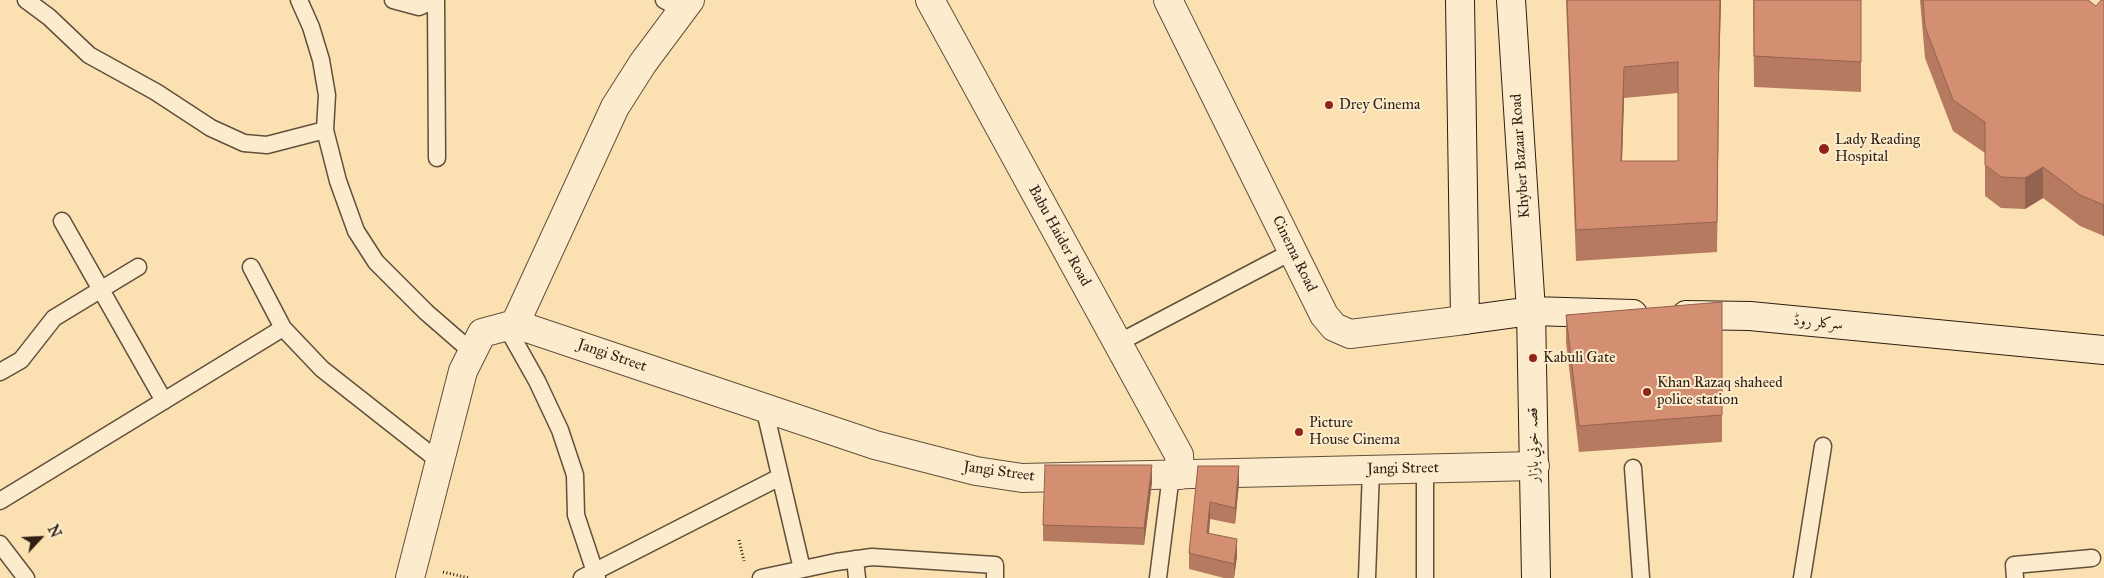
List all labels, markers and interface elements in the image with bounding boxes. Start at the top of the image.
street label: Khyber Bazaar Road [1508,93,1534,219]
place label: Drey Cinema [1339,96,1420,114]
marker: Drey Cinema [1323,99,1335,111]
place label: Lady Reading Hospital [1835,131,1920,166]
marker: Lady Reading Hospital [1817,142,1831,156]
street label: Babu Haider Road [1024,182,1094,290]
street label: Cinema Road [1268,213,1320,295]
street label: سرکلر روڈ [1792,312,1844,334]
street label: Jangi Street [575,336,649,376]
place label: Kabuli Gate [1543,349,1615,367]
marker: Kabuli Gate [1527,352,1539,364]
place label: Khan Razaq shaheed police station [1657,374,1783,409]
marker: Khan Razaq shaheed police station [1641,386,1653,398]
street label: قصہ خوني بازار [1524,407,1544,483]
place label: Picture House Cinema [1309,414,1400,449]
marker: Picture House Cinema [1293,426,1305,438]
street label: Jangi Street [962,458,1036,486]
street label: Jangi Street [1367,459,1439,479]
north arrow [15,513,65,563]
text: N [44,522,64,540]

